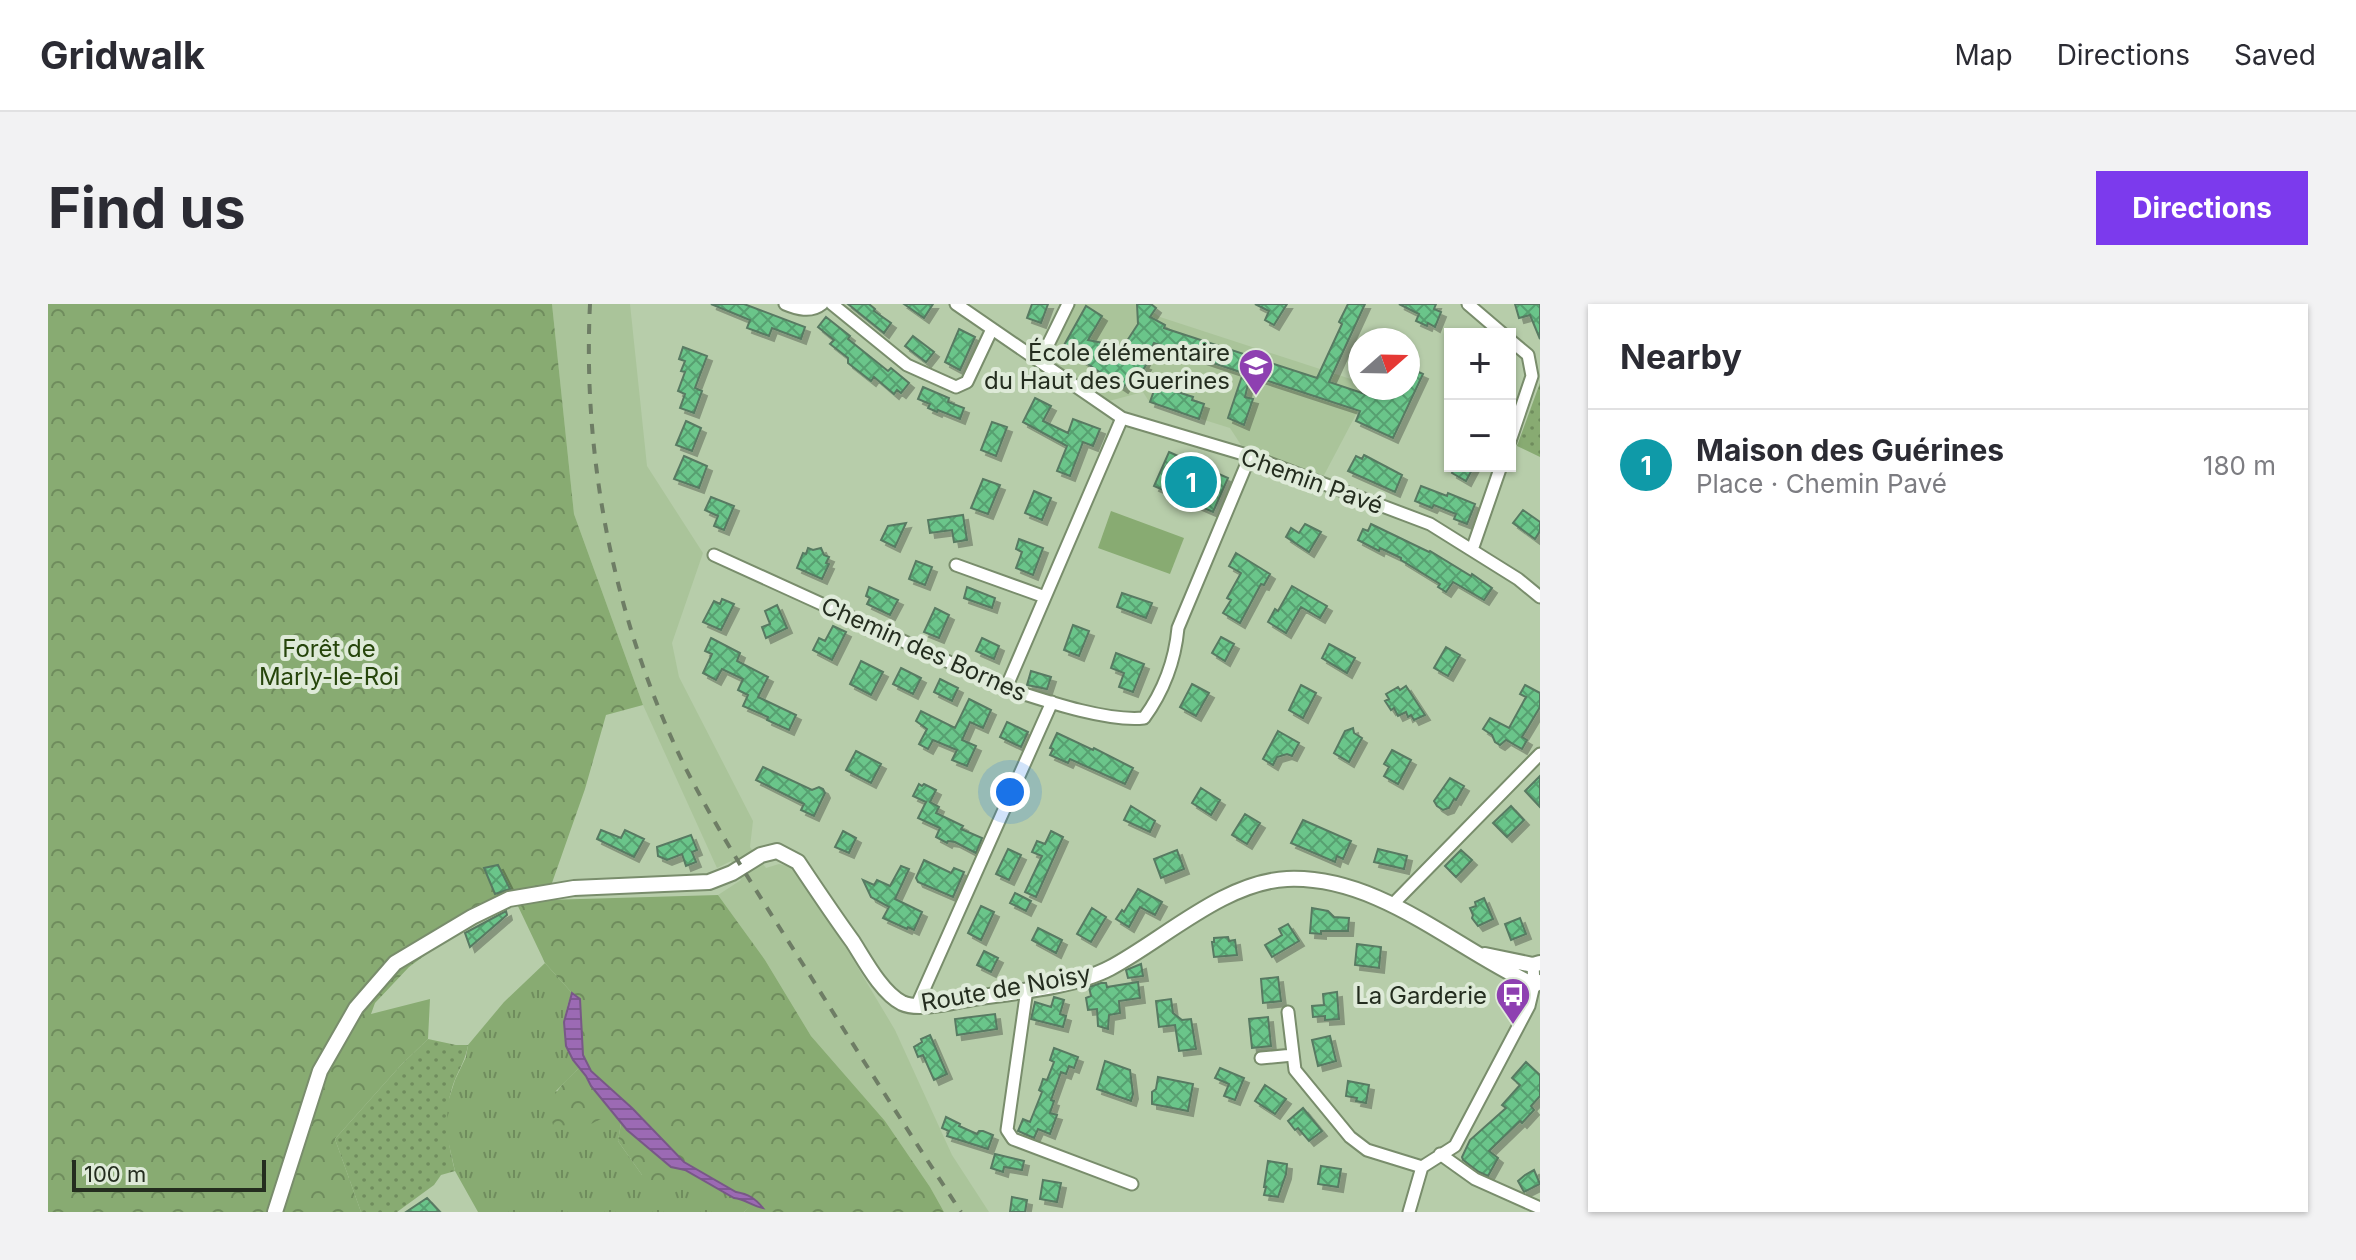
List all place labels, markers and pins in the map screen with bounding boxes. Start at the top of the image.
place label: École élémentaire du Haut des Guerines [984,337,1230,395]
school or university icon: École élémentaire du Haut des Guerines [1237,347,1275,397]
pin: 1 [1165,452,1217,512]
bus stop icon: La Garderie [1494,976,1532,1026]
place label: La Garderie [1355,981,1487,1010]

